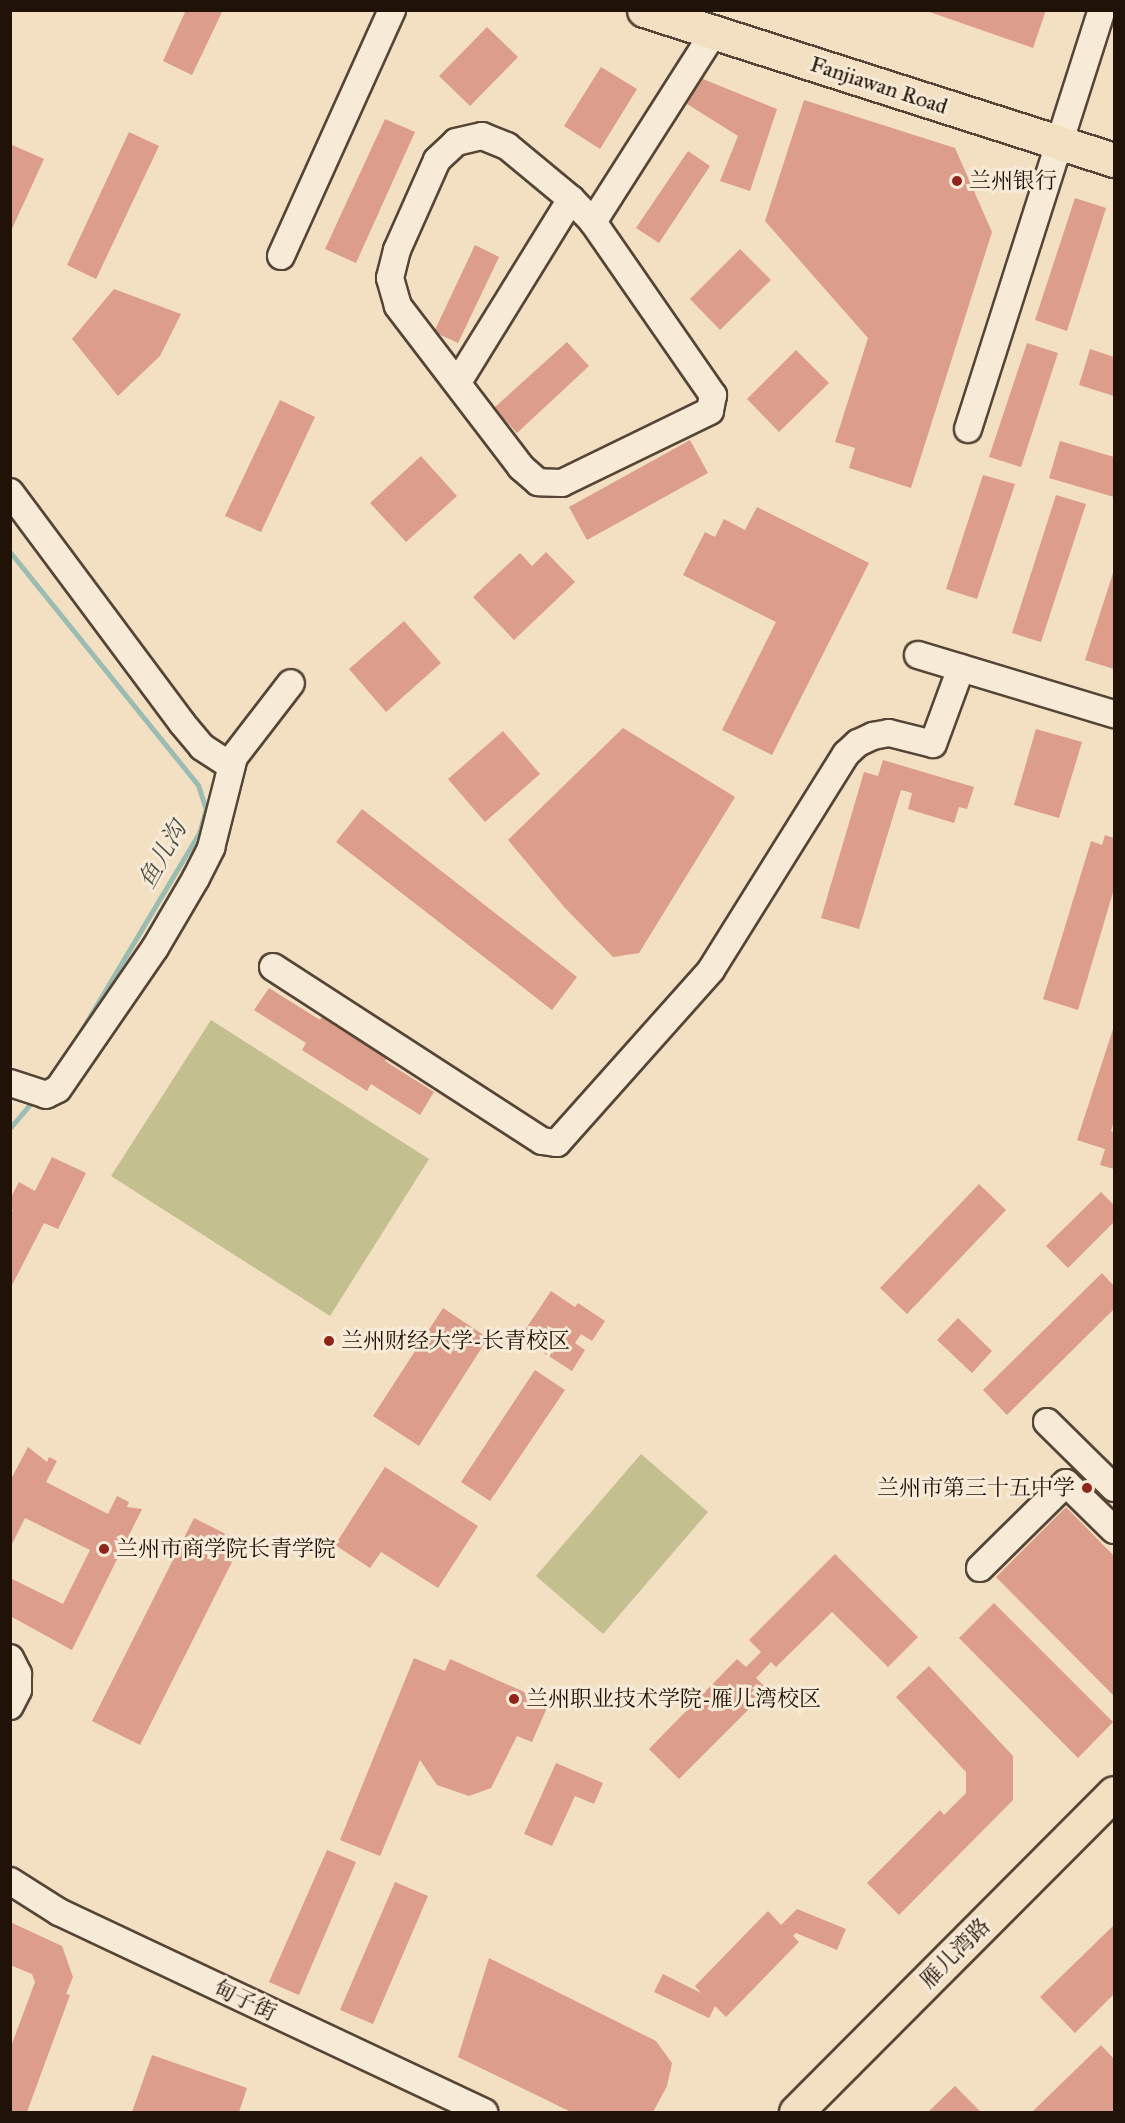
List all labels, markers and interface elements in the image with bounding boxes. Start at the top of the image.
street label: Fanjiawan Road [807,50,951,120]
place label: 兰州银行 [969,168,1057,194]
marker: 兰州银行 [950,174,964,188]
water label: 鱼儿沟 [133,817,193,893]
place label: 兰州财经大学-长青校区 [341,1328,570,1354]
marker: 兰州财经大学-长青校区 [322,1334,336,1348]
place label: 兰州市第三十五中学 [877,1475,1075,1501]
marker: 兰州市第三十五中学 [1080,1481,1094,1495]
place label: 兰州市商学院长青学院 [116,1536,336,1562]
marker: 兰州市商学院长青学院 [97,1542,111,1556]
place label: 兰州职业技术学院-雁儿湾校区 [526,1686,821,1712]
marker: 兰州职业技术学院-雁儿湾校区 [507,1692,521,1706]
street label: 雁儿湾路 [915,1913,995,1993]
street label: 甸子街 [210,1974,280,2026]

